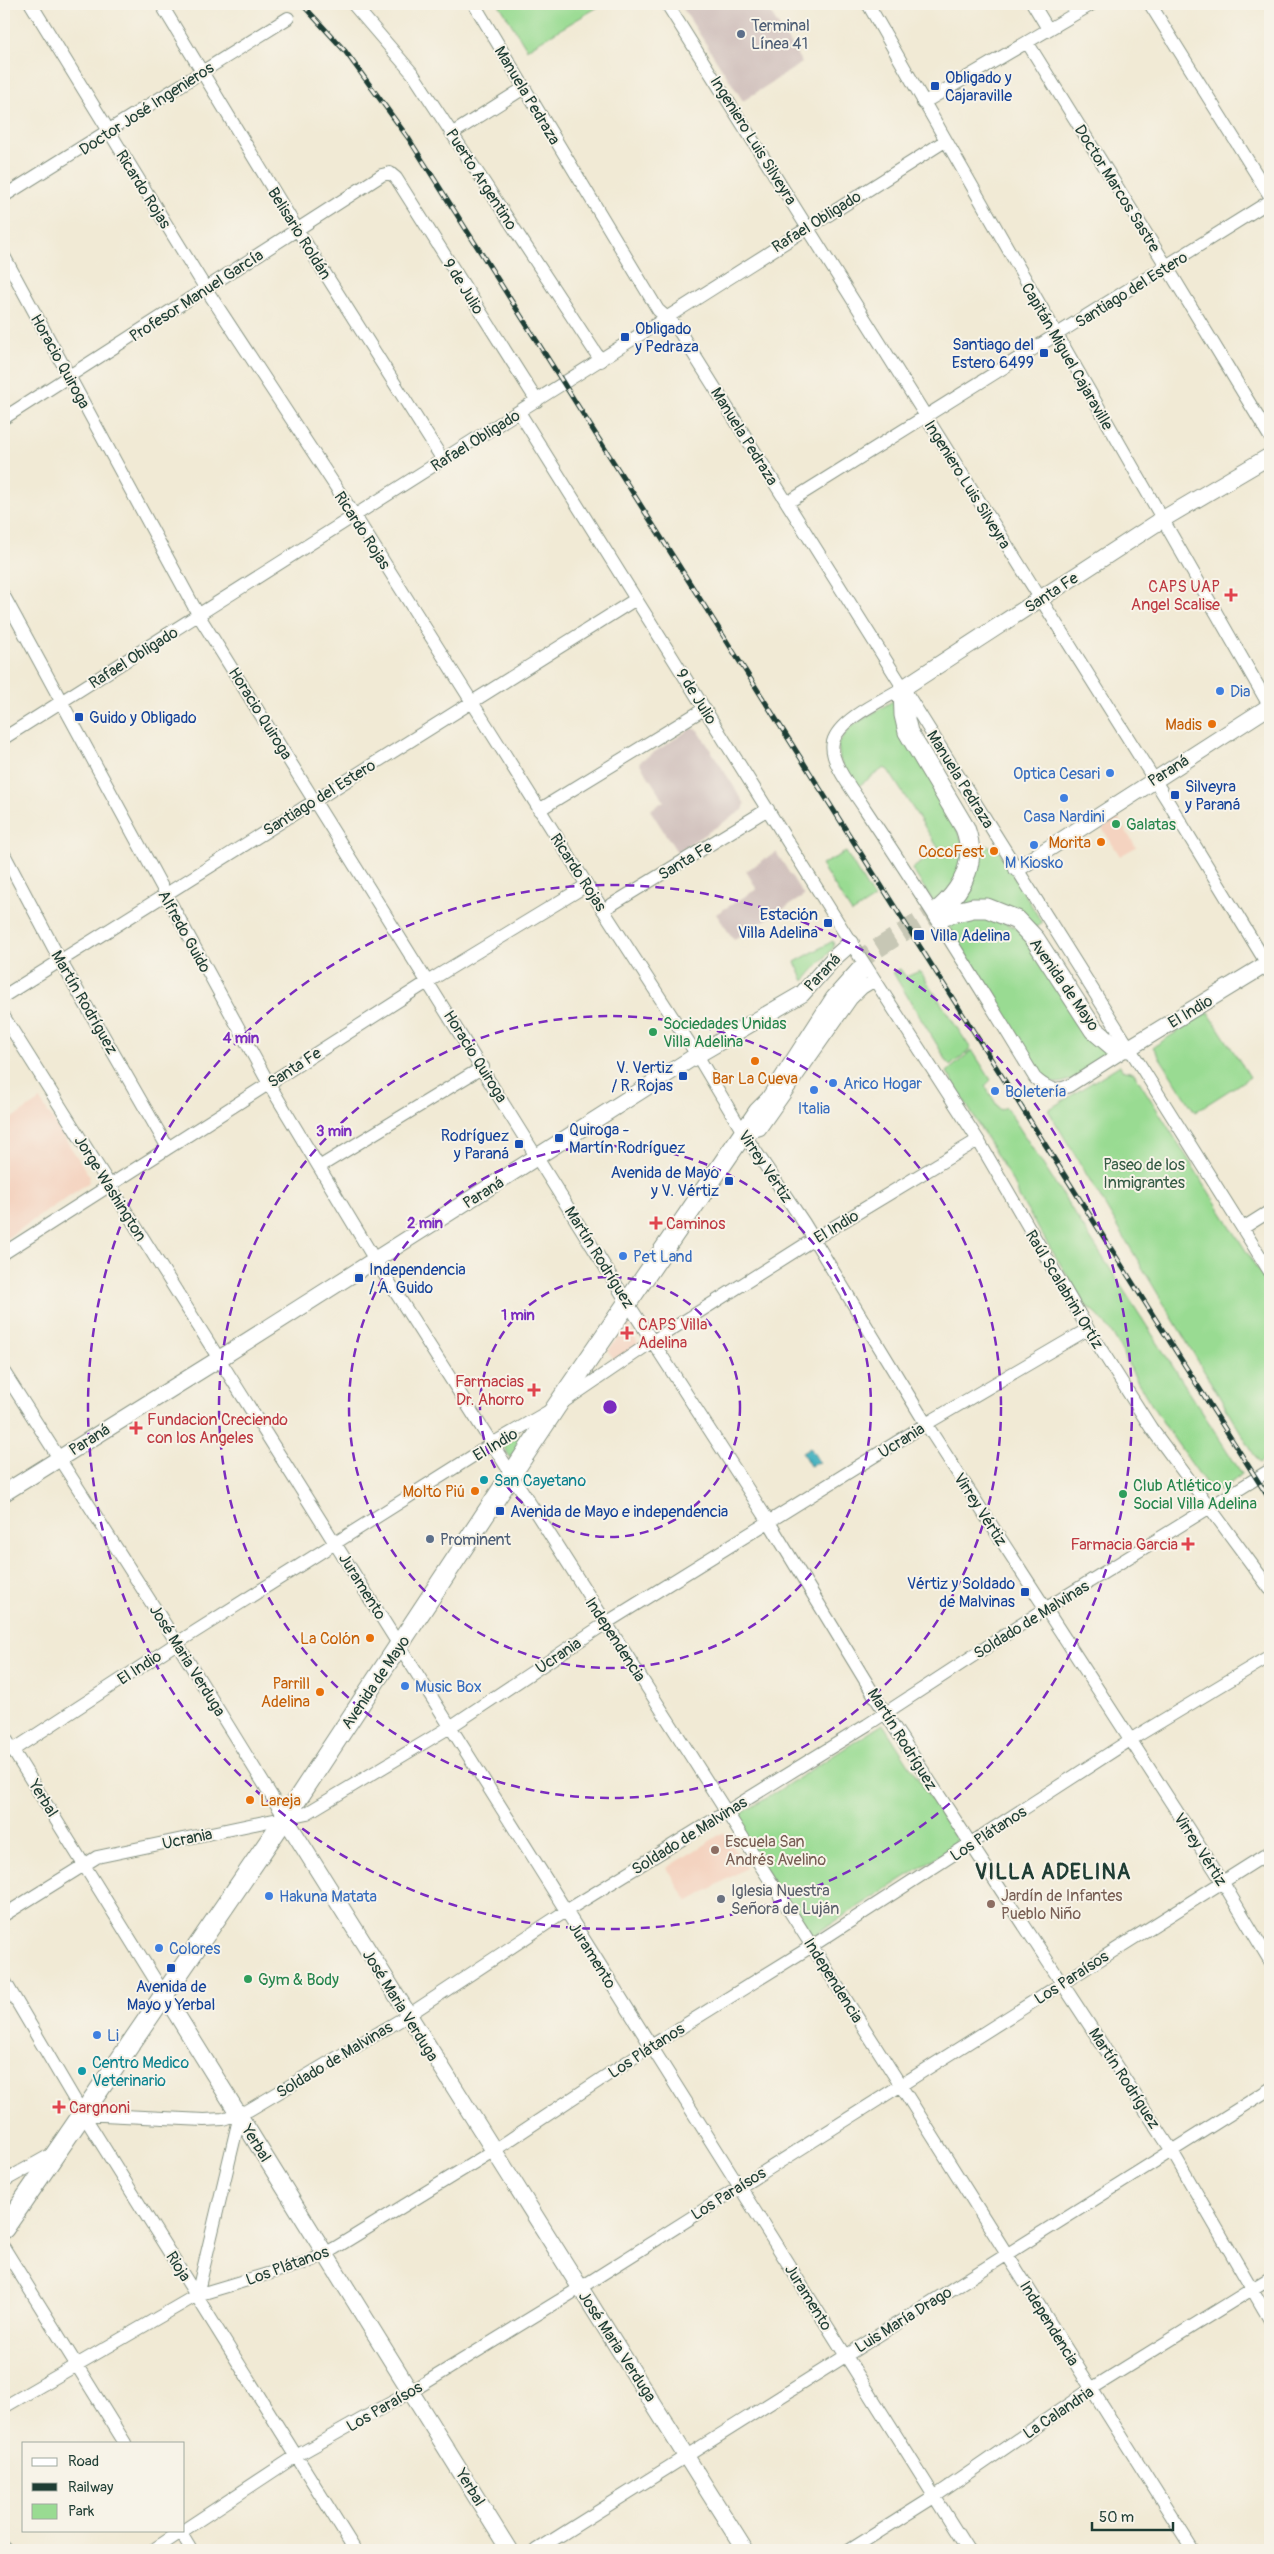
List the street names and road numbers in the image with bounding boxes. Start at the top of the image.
street label: Manuela Pedraza [490,42,564,149]
street label: Doctor José Ingenieros [75,58,218,160]
street label: Ingeniero Luis Silveyra [705,72,801,209]
street label: Doctor Marcos Sastre [1070,121,1165,256]
street label: Puerto Argentino [441,125,522,234]
street label: Ricardo Rojas [111,147,175,232]
street label: Belisario Roldán [263,184,335,283]
street label: Rafael Obligado [768,186,865,257]
street label: Profesor Manuel García [126,245,267,347]
street label: Santiago del Estero [1072,247,1192,333]
street label: 9 de Julio [438,255,488,318]
street label: Capitán Miguel Cajaraville [1017,279,1118,434]
street label: Horacio Quiroga [26,311,94,412]
street label: Manuela Pedraza [706,384,782,489]
street label: Rafael Obligado [427,405,524,476]
street label: Ingeniero Luis Silveyra [919,416,1015,553]
street label: Ricardo Rojas [330,488,395,573]
street label: Santa Fe [1021,568,1082,617]
street label: Rafael Obligado [85,622,182,693]
street label: Horacio Quiroga [224,664,296,763]
street label: 9 de Julio [671,665,721,728]
street label: Manuela Pedraza [922,727,998,832]
street label: Paraná [1144,750,1193,791]
street label: Santiago del Estero [260,755,380,841]
street label: Ricardo Rojas [546,830,611,915]
street label: Santa Fe [655,837,716,885]
street label: Alfredo Guido [153,887,215,977]
street label: Avenida de Mayo [1025,934,1104,1035]
street label: Martín Rodríguez [46,947,122,1058]
street label: Paraná [800,949,845,996]
street label: El Indio [1165,991,1217,1033]
street label: Horacio Quiroga [439,1007,511,1106]
street label: Santa Fe [264,1043,325,1092]
street label: Virrey Vértiz [734,1126,797,1207]
street label: Jorge Washington [70,1132,151,1245]
street label: Paraná [459,1172,508,1213]
street label: Martín Rodríguez [560,1203,638,1312]
street label: El Indio [811,1206,863,1248]
street label: Raúl Scalabrini Ortíz [1021,1226,1108,1353]
street label: Paraná [65,1419,114,1460]
street label: Ucrania [875,1419,928,1463]
street label: El Indio [470,1424,522,1466]
street label: Virrey Vértiz [949,1469,1011,1550]
street label: Juramento [334,1550,391,1624]
street label: Soldado de Malvinas [970,1576,1093,1663]
street label: Independencia [580,1594,650,1686]
street label: José Maria Verduga [145,1601,230,1720]
street label: Avenida de Mayo [337,1632,415,1733]
street label: Ucrania [532,1633,585,1678]
street label: El Indio [114,1646,166,1689]
street label: Martín Rodríguez [863,1685,941,1794]
street label: Yerbal [23,1775,62,1821]
street label: Soldado de Malvinas [628,1792,751,1879]
street label: Los Plátanos [947,1802,1030,1866]
street label: Virrey Vértiz [1169,1809,1231,1890]
street label: Ucrania [160,1824,214,1854]
street label: Juramento [564,1919,621,1993]
street label: Independencia [799,1934,867,2027]
street label: José Maria Verduga [358,1946,443,2065]
street label: Los Paraísos [1031,1946,1112,2009]
street label: Soldado de Malvinas [273,2017,396,2102]
street label: Los Plátanos [605,2019,688,2083]
street label: Martín Rodríguez [1084,2024,1164,2133]
street label: Yerbal [236,2120,275,2166]
street label: Los Paraísos [687,2163,770,2225]
street label: Los Plátanos [243,2242,332,2290]
street label: Rioja [161,2248,195,2285]
street label: Juramento [780,2261,837,2335]
street label: Independencia [1015,2277,1083,2370]
street label: Luis María Drago [851,2282,956,2358]
street label: José Maria Verduga [574,2287,660,2406]
street label: Los Paraísos [343,2377,426,2437]
street label: La Calandria [1019,2382,1098,2444]
street label: Yerbal [450,2464,489,2510]

